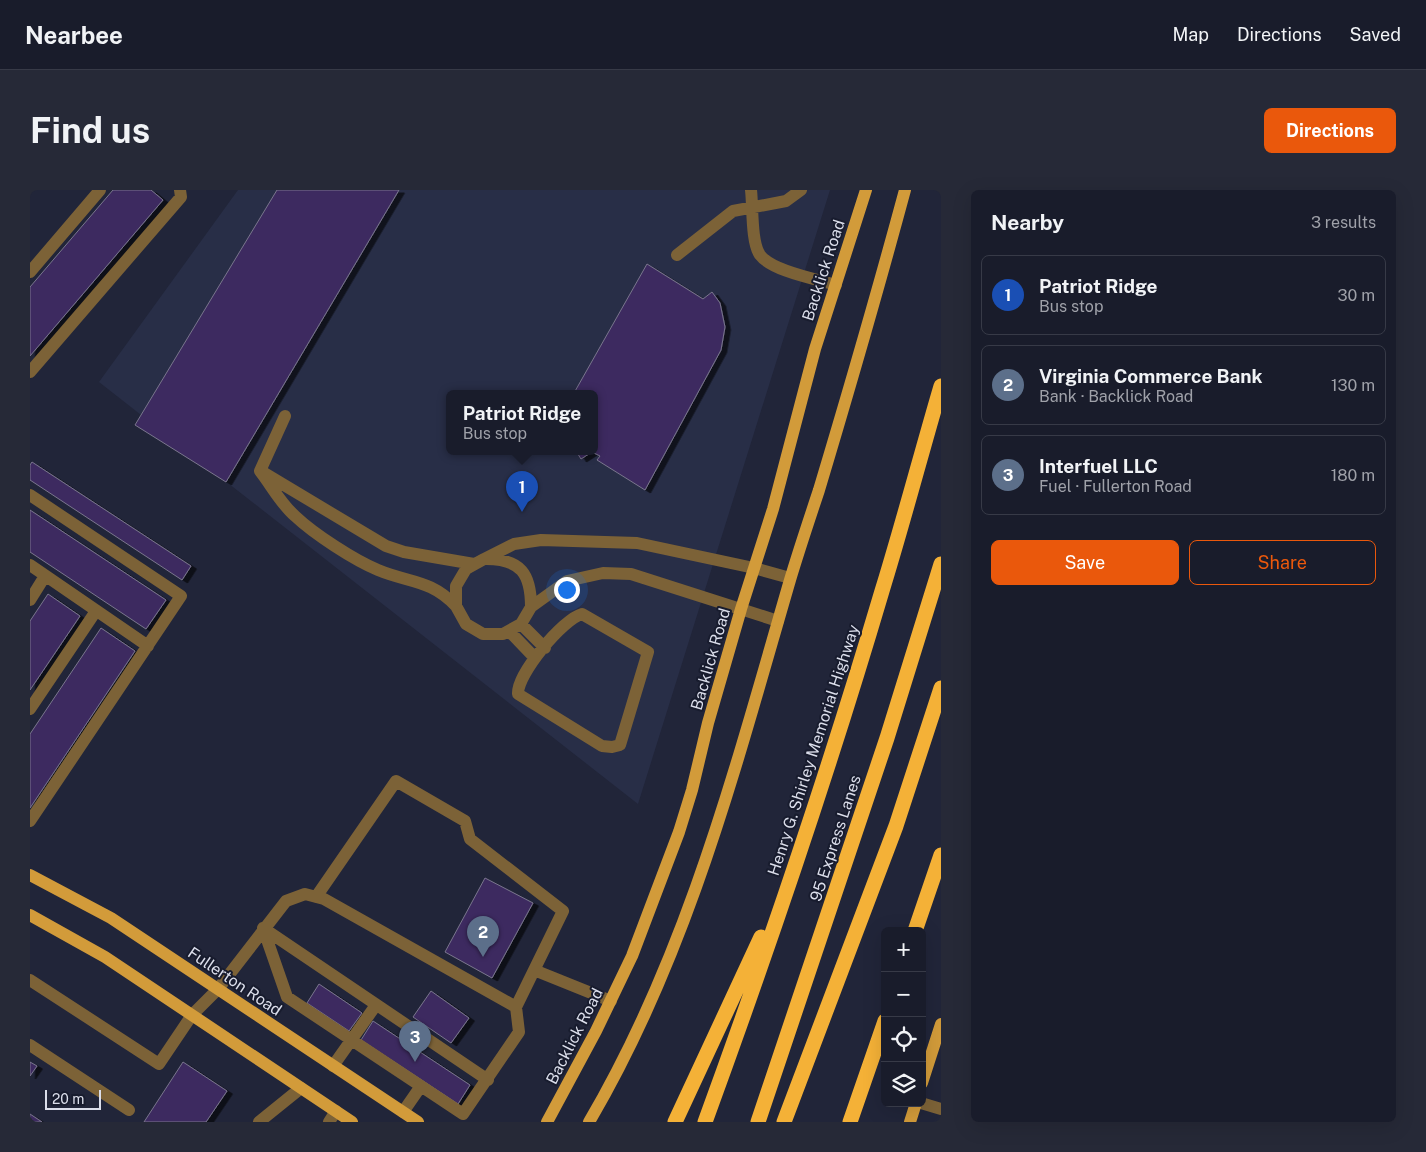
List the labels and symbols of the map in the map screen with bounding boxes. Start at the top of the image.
street label: Backlick Road [798,217,849,323]
pin: 1 [506,471,538,512]
your location [554,577,580,603]
street label: Backlick Road [687,606,734,712]
street label: Henry G. Shirley Memorial Highway [764,622,863,878]
street label: 95 Express Lanes [806,773,865,904]
pin: 2 [467,916,499,957]
street label: Fullerton Road [184,943,285,1020]
street label: Backlick Road [542,985,607,1087]
pin: 3 [399,1021,431,1062]
scale bar [45,1087,101,1110]

